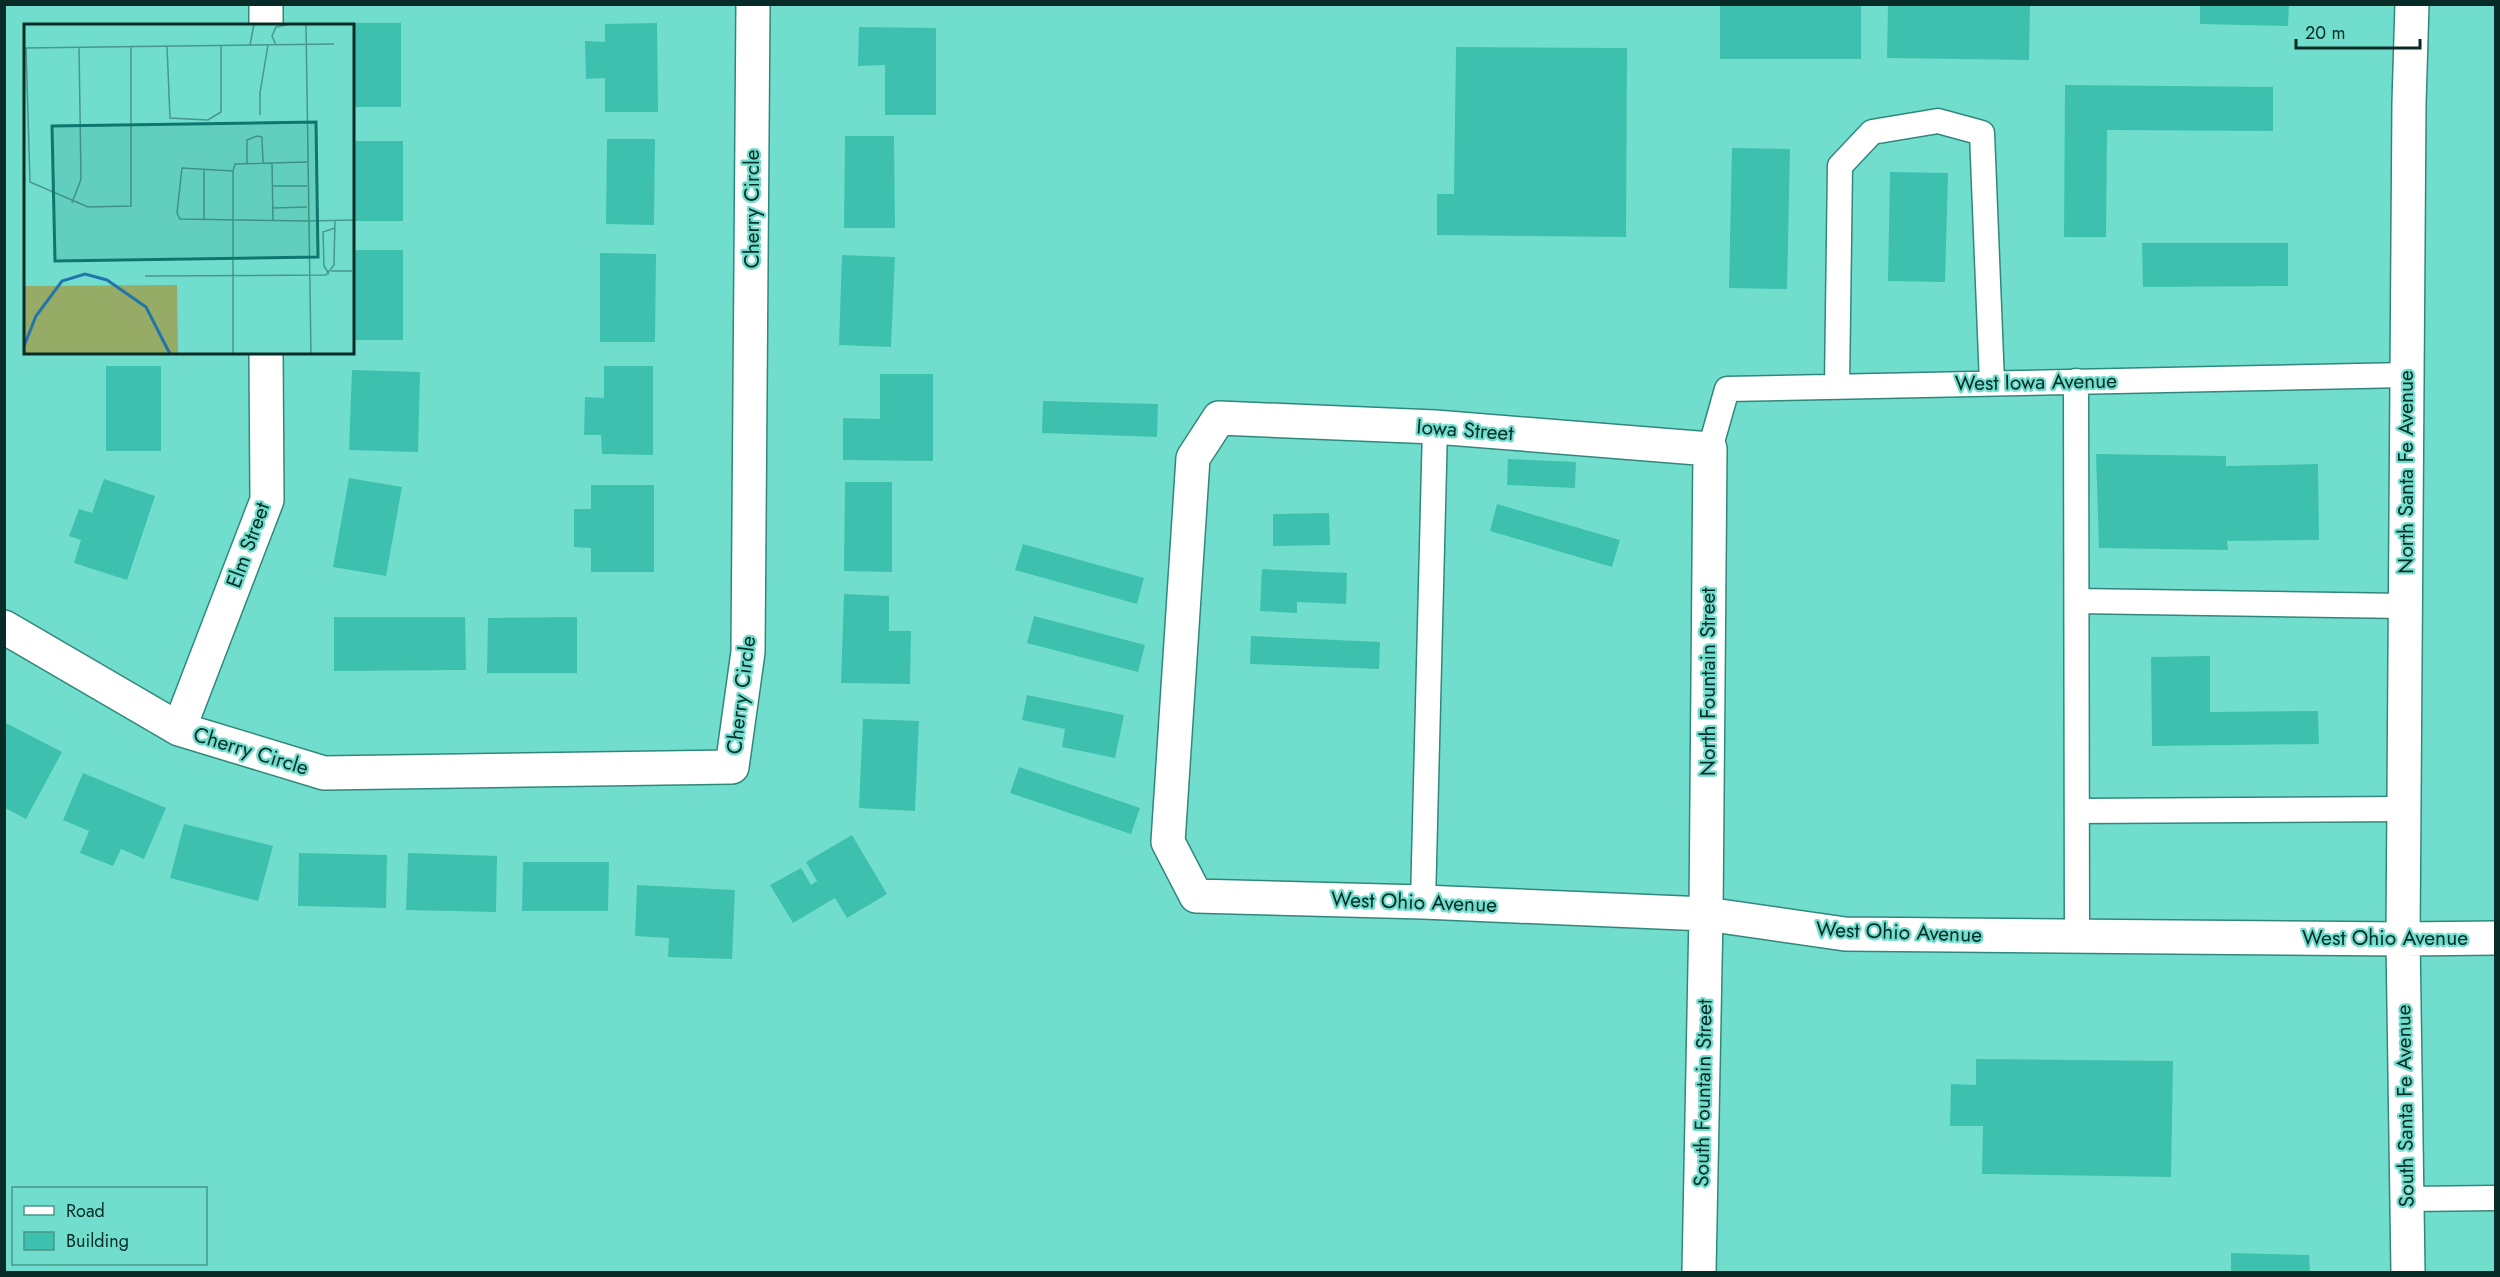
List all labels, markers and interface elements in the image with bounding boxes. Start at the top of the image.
scale bar [2296,12,2420,50]
text: 20 m [2305,20,2345,46]
inset map [24,24,354,354]
street label: Cherry Circle [737,149,767,269]
street label: West Iowa Avenue [1955,366,2117,398]
street label: North Santa Fe Avenue [2391,370,2421,574]
street label: Iowa Street [1416,412,1514,448]
street label: Elm Street [219,498,277,592]
street label: North Fountain Street [1693,588,1723,776]
street label: Cherry Circle [719,634,763,756]
street label: Cherry Circle [190,719,313,783]
street label: West Ohio Avenue [1331,884,1498,920]
street label: West Ohio Avenue [1816,914,1983,950]
street label: West Ohio Avenue [2302,923,2468,953]
street label: South Fountain Street [1686,999,1720,1187]
street label: South Santa Fe Avenue [2388,1004,2422,1208]
legend [12,1187,207,1265]
text: Road [66,1198,105,1224]
text: Building [66,1228,129,1254]

